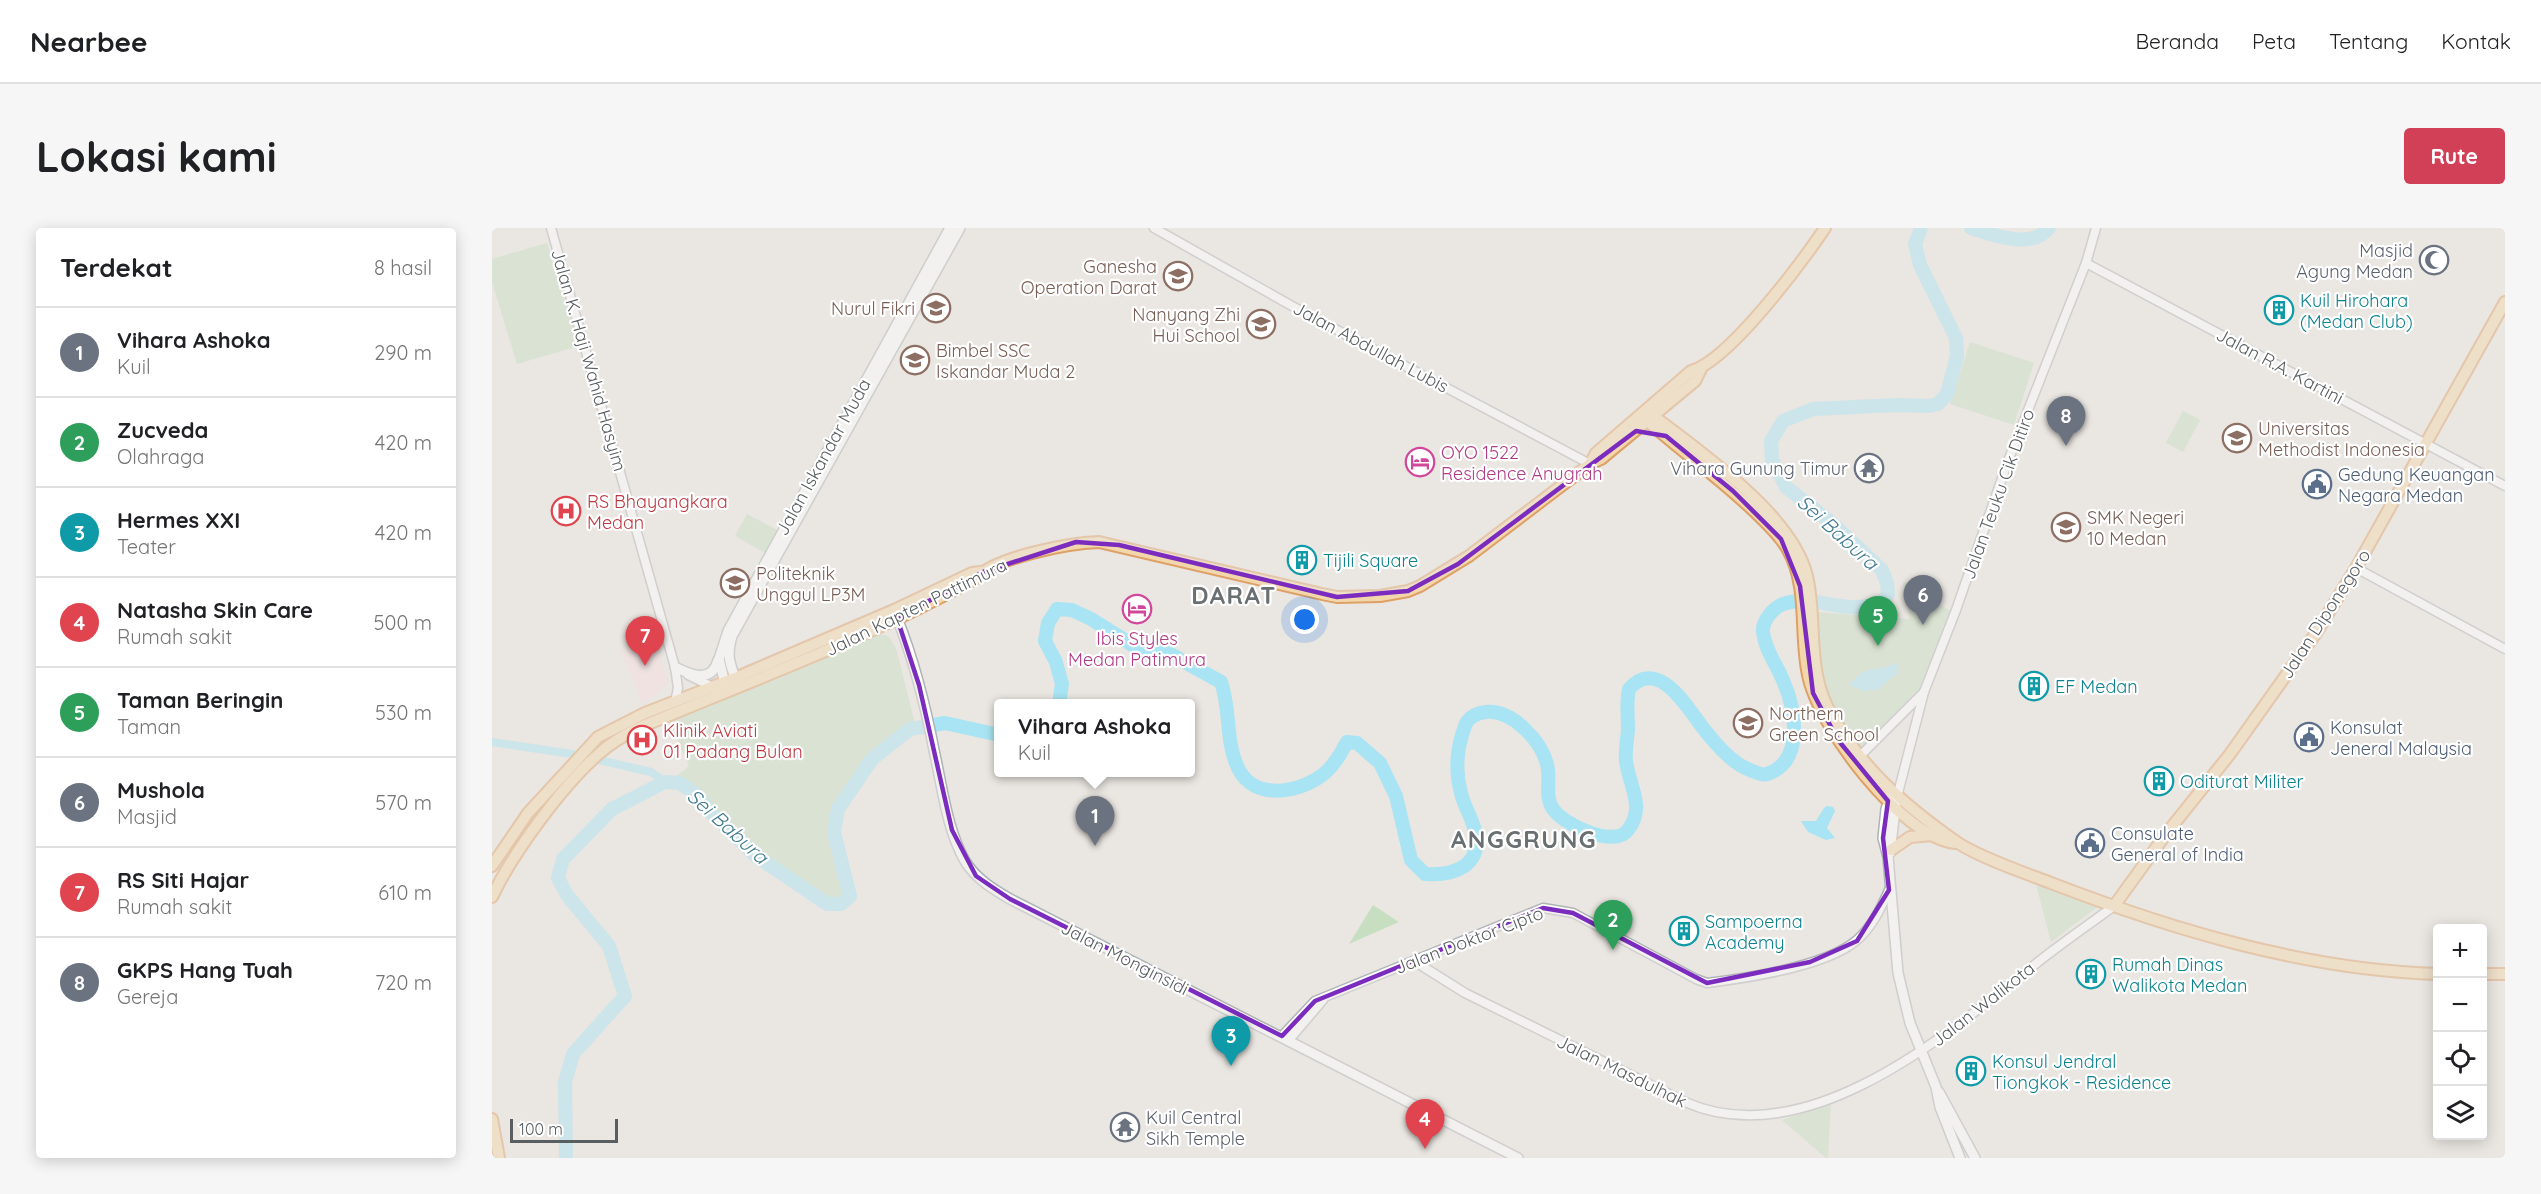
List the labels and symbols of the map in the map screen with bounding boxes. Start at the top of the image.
place label: Masjid Agung Medan [2296,239,2413,283]
mosque icon: Masjid Agung Medan [2418,244,2450,276]
street label: Jalan K. Haji Wahid Hasyim [546,246,632,474]
place label: Ganesha Operation Darat [1021,255,1157,299]
school or university icon: Ganesha Operation Darat [1162,260,1194,292]
place label: Kuil Hirohara (Medan Club) [2300,289,2413,333]
school or university icon: Nurul Fikri [920,292,952,324]
building icon: Kuil Hirohara (Medan Club) [2263,294,2295,326]
street label: Jalan Abdullah Lubis [1289,296,1453,398]
place label: Nurul Fikri [831,297,915,320]
place label: Nanyang Zhi Hui School [1132,303,1240,347]
school or university icon: Nanyang Zhi Hui School [1245,308,1277,340]
street label: Jalan R.A. Kartini [2212,323,2348,409]
place label: Bimbel SSC Iskandar Muda 2 [936,339,1075,383]
school or university icon: Bimbel SSC Iskandar Muda 2 [899,344,931,376]
street label: Jalan Iskandar Muda [770,374,876,540]
pin: 8 [2046,396,2086,446]
street label: Jalan Teuku Cik Ditiro [1956,406,2040,582]
place label: Universitas Methodist Indonesia [2258,417,2425,461]
school or university icon: Universitas Methodist Indonesia [2221,422,2253,454]
place label: OYO 1522 Residence Anugrah [1441,441,1603,485]
hotel icon: OYO 1522 Residence Anugrah [1404,446,1436,478]
temple icon: Vihara Gunung Timur [1853,452,1885,484]
place label: Vihara Gunung Timur [1670,457,1848,480]
place label: Gedung Keuangan Negara Medan [2338,463,2495,507]
public building icon: Gedung Keuangan Negara Medan [2301,468,2333,500]
water label: Sei Babura [1792,489,1885,576]
place label: RS Bhayangkara Medan [587,490,728,534]
hospital icon: RS Bhayangkara Medan [550,495,582,527]
place label: SMK Negeri 10 Medan [2087,506,2184,550]
school or university icon: SMK Negeri 10 Medan [2050,511,2082,543]
building icon: Tijili Square [1286,544,1318,576]
street label: Jalan Diponegoro [2275,545,2375,683]
place label: Tijili Square [1323,549,1418,572]
street label: Jalan Kapten Pattimura [822,553,1010,661]
place label: Politeknik Unggul LP3M [756,562,865,606]
school or university icon: Politeknik Unggul LP3M [719,567,751,599]
pin: 6 [1904,576,1942,625]
district label: DARAT [1191,580,1277,610]
hotel icon: Ibis Styles Medan Patimura [1121,593,1153,625]
pin: 5 [1858,596,1898,646]
your location [1290,605,1319,634]
pin: 7 [626,616,664,666]
place label: Ibis Styles Medan Patimura [1068,627,1206,671]
building icon: EF Medan [2018,670,2050,702]
place label: EF Medan [2055,675,2138,698]
place label: Northern Green School [1769,702,1879,746]
school or university icon: Northern Green School [1732,707,1764,739]
place label: Konsulat Jeneral Malaysia [2330,716,2472,760]
place label: Klinik Aviati 01 Padang Bulan [663,719,803,763]
public building icon: Konsulat Jeneral Malaysia [2293,721,2325,753]
hospital icon: Klinik Aviati 01 Padang Bulan [626,724,658,756]
building icon: Oditurat Militer [2143,765,2175,797]
place label: Oditurat Militer [2180,770,2304,793]
water label: Sei Babura [682,783,775,870]
pin: 1 [1076,796,1114,846]
place label: Consulate General of India [2111,822,2244,866]
district label: ANGGRUNG [1451,824,1597,854]
public building icon: Consulate General of India [2074,827,2106,859]
pin: 2 [1594,900,1632,950]
street label: Jalan Doktor Cipto [1391,901,1547,979]
place label: Sampoerna Academy [1705,910,1803,954]
building icon: Sampoerna Academy [1668,915,1700,947]
street label: Jalan Monginsidi [1057,916,1193,1000]
place label: Rumah Dinas Walikota Medan [2112,953,2247,997]
street label: Jalan Walikota [1927,957,2039,1051]
building icon: Rumah Dinas Walikota Medan [2075,958,2107,990]
pin: 3 [1212,1016,1250,1066]
street label: Jalan Masdulhak [1553,1030,1691,1112]
place label: Konsul Jendral Tiongkok - Residence [1992,1050,2171,1094]
building icon: Konsul Jendral Tiongkok - Residence [1955,1055,1987,1087]
pin: 4 [1406,1100,1444,1149]
place label: Kuil Central Sikh Temple [1146,1106,1245,1150]
temple icon: Kuil Central Sikh Temple [1109,1111,1141,1143]
scale bar [510,1116,618,1144]

